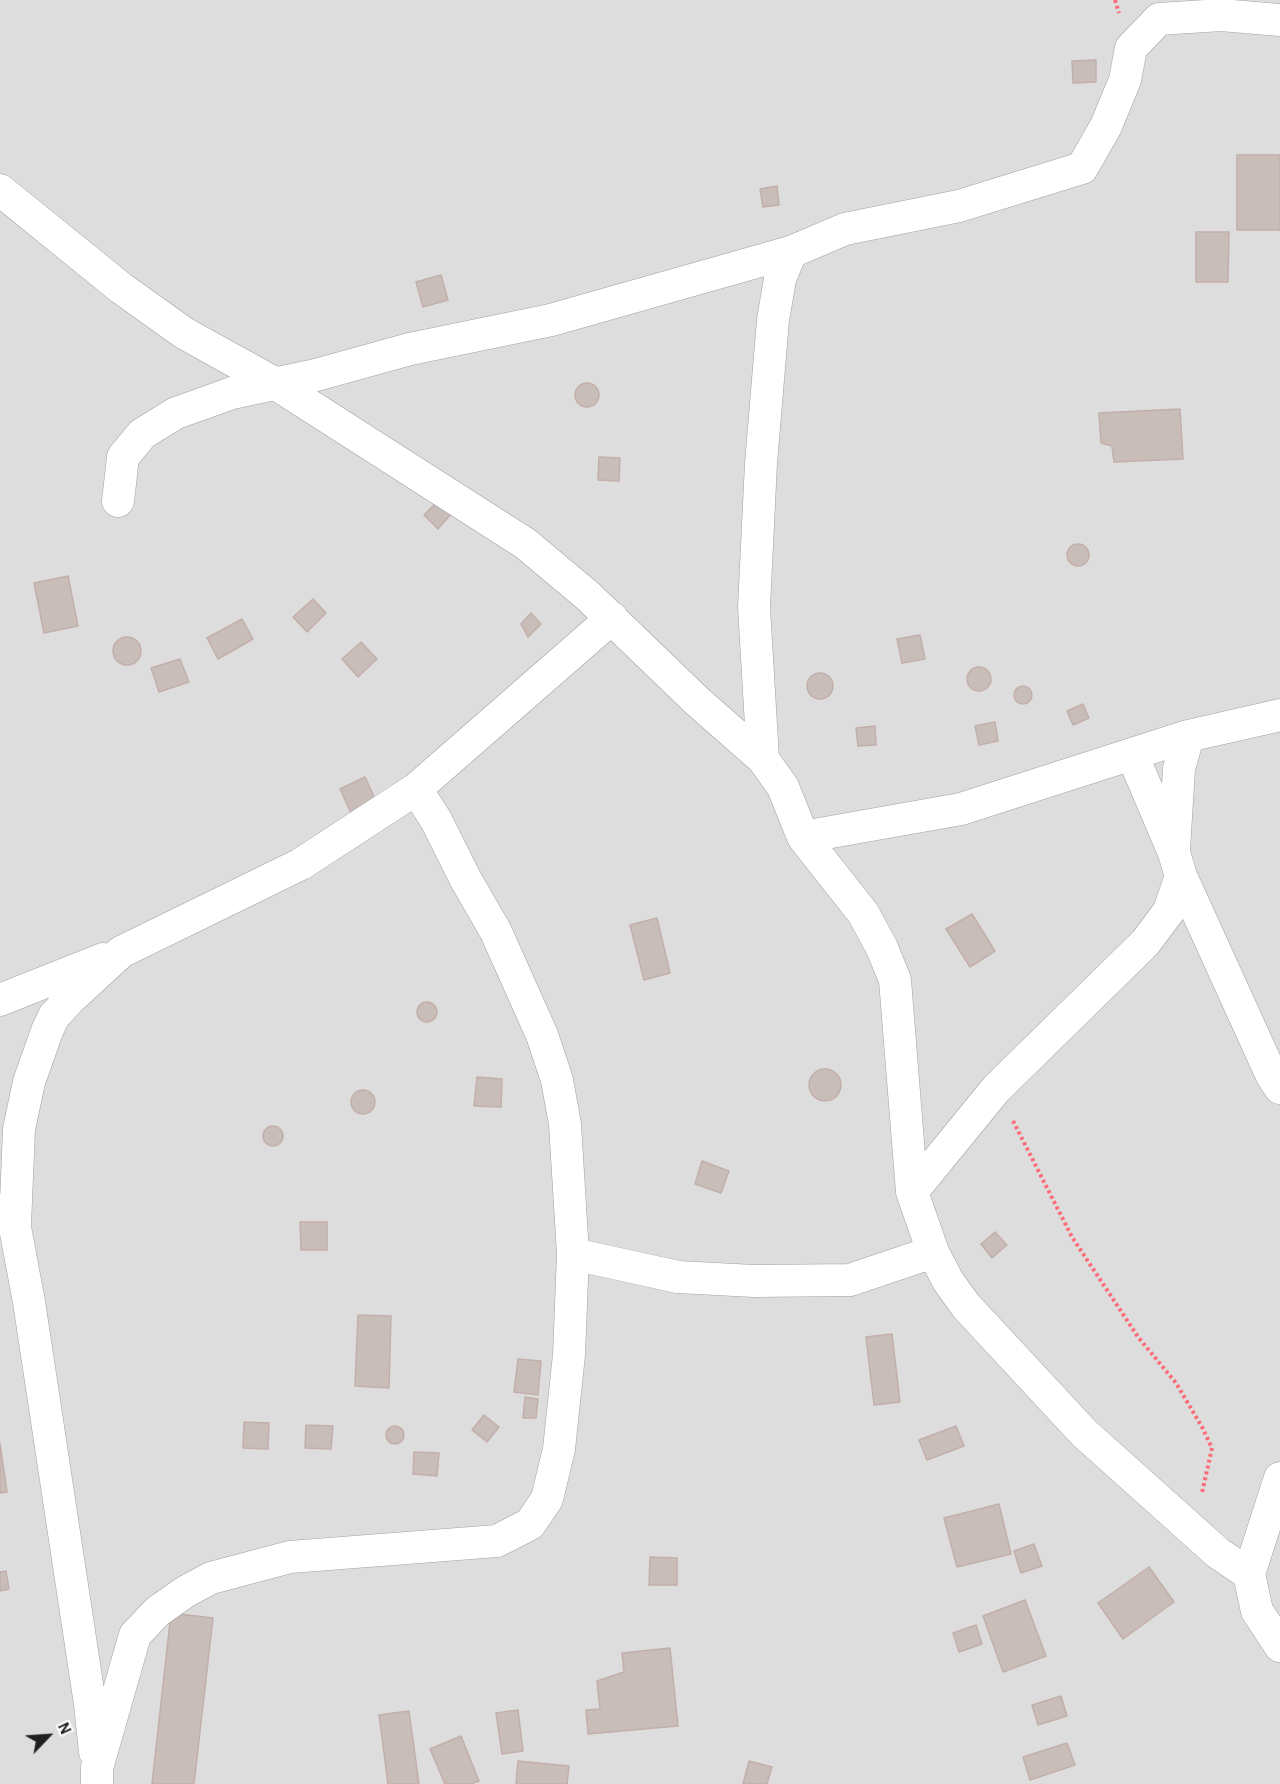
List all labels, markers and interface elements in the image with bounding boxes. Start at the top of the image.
north arrow [18,1706,78,1766]
text: N [55,1720,74,1737]

